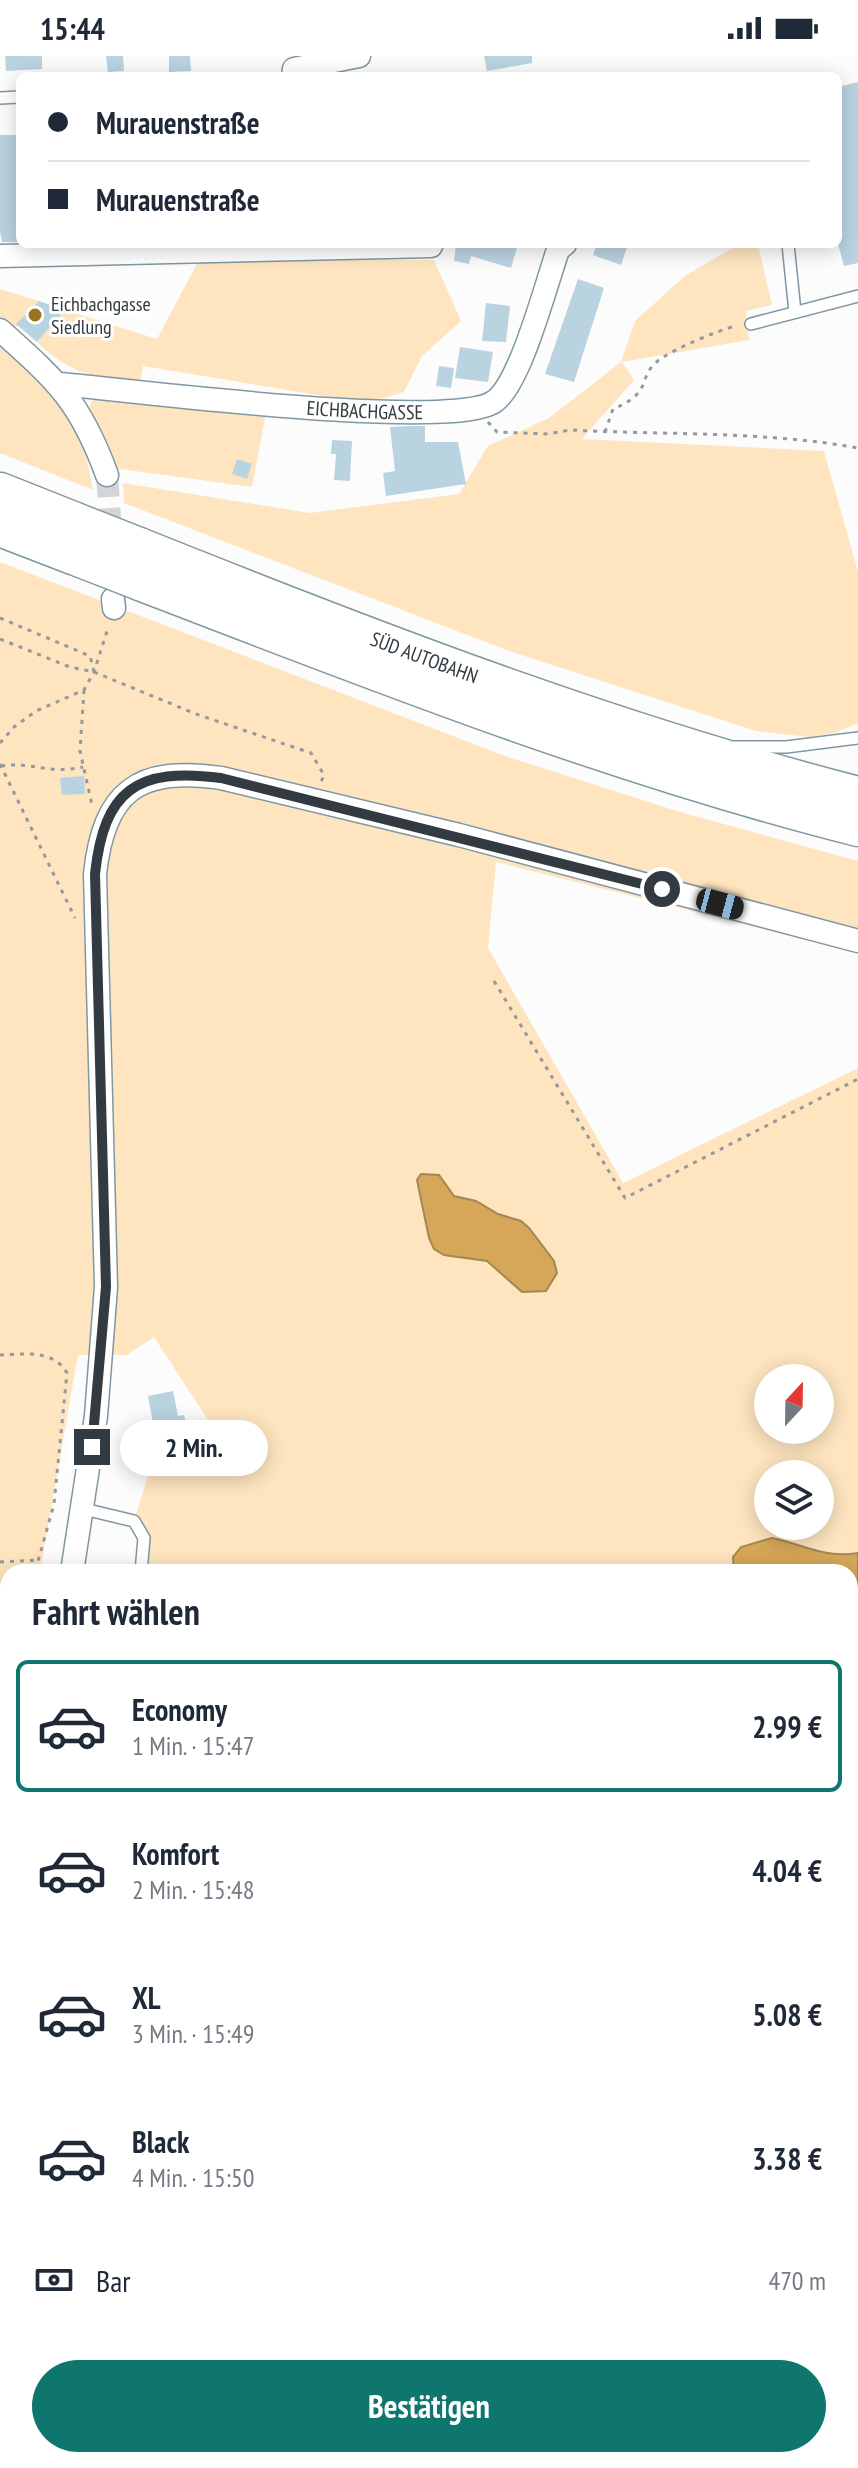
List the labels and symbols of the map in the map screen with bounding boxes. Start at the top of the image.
place label: Eichbachgasse Siedlung [51,291,151,340]
marker: Eichbachgasse Siedlung [26,306,44,324]
street label: EICHBACHGASSE [306,395,423,425]
street label: SÜD AUTOBAHN [367,626,482,689]
route start [644,871,680,907]
car [694,886,746,922]
north arrow [754,1364,834,1444]
callout: 2 Min. [120,1419,268,1475]
route end [74,1429,110,1465]

